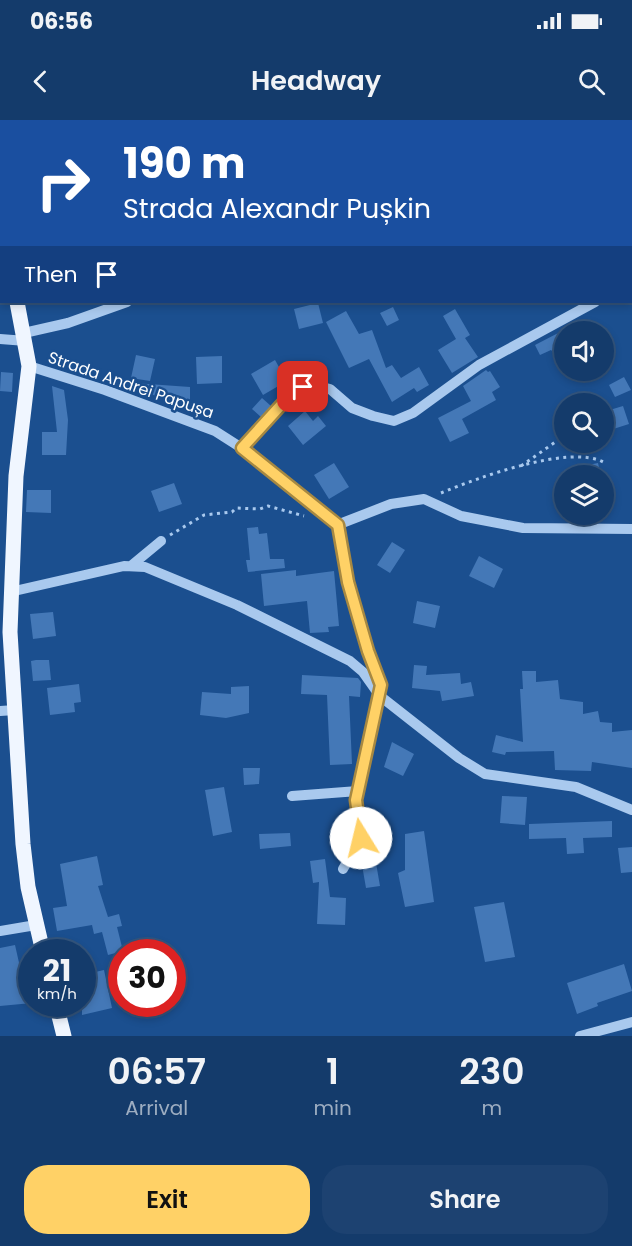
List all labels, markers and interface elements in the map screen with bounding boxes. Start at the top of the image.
text: 06:56 [30,6,93,37]
text: Headway [251,62,381,99]
icon: back [24,65,57,98]
icon: search [575,65,608,98]
text: 190 m [123,134,245,193]
icon: right [24,144,102,222]
text: Strada Alexandr Pușkin [123,190,431,227]
icon: arrive [90,258,123,291]
text: Then [24,259,78,290]
map controls [554,321,614,525]
button: sound [554,321,614,381]
street label: Strada Andrei Papușa [45,346,217,424]
pin [277,361,328,412]
icon: arrive [286,370,319,403]
button: search [554,393,614,453]
button: layers [554,465,614,525]
position arrow [329,806,393,870]
speed limit sign: 30 [108,939,186,1017]
text: 21 [43,949,71,992]
text: km/h [37,983,77,1004]
text: 06:57 [107,1046,206,1097]
text: 1 [326,1046,339,1097]
text: 230 [459,1046,525,1097]
text: Arrival [125,1094,188,1122]
text: min [313,1094,352,1122]
text: m [482,1094,502,1122]
button: Exit [24,1165,310,1234]
button: Share [322,1165,608,1234]

